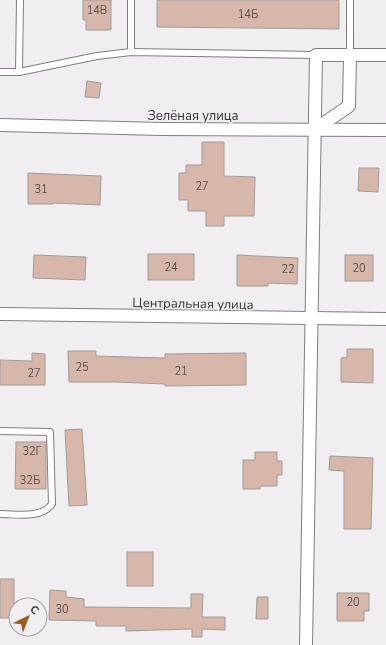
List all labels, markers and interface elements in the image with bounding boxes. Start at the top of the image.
house number: 14В [87,3,107,18]
house number: 14Б [238,7,258,22]
street label: Зелёная улица [147,107,239,125]
house number: 27 [195,179,209,194]
house number: 31 [34,182,48,197]
house number: 24 [164,260,178,275]
house number: 20 [352,261,366,276]
house number: 22 [281,262,295,277]
street label: Центральная улица [132,294,254,314]
house number: 25 [75,360,89,375]
house number: 21 [174,364,188,379]
house number: 27 [27,366,41,381]
house number: 32Г [22,444,42,459]
house number: 32Б [20,473,40,488]
house number: 20 [346,595,360,610]
north arrow [8,597,48,637]
text: С [27,602,43,618]
house number: 30 [55,602,69,617]

